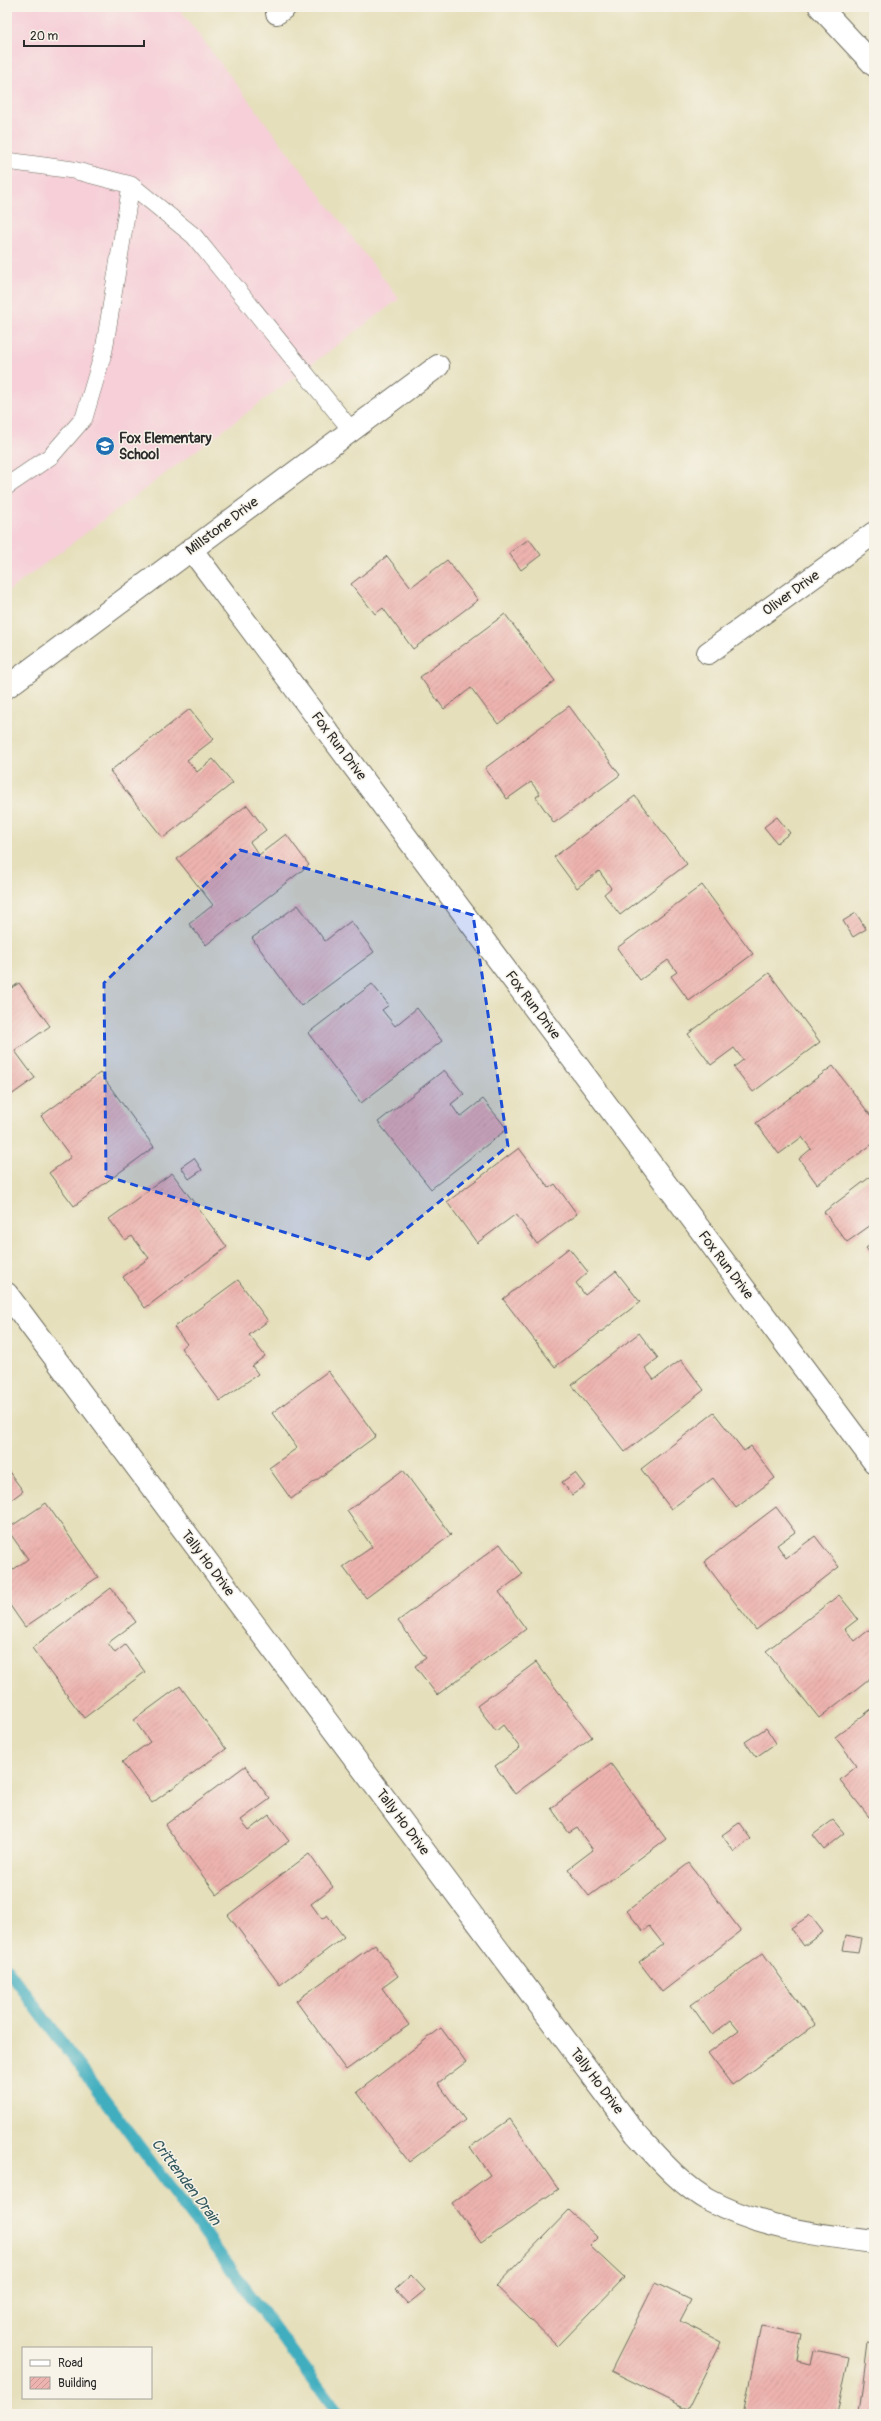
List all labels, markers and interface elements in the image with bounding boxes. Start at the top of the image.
scale bar [24,22,144,48]
text: 20 m [30,29,59,44]
place label: Fox Elementary School [119,430,212,463]
school or university icon: Fox Elementary School [94,435,116,457]
street label: Millstone Drive [182,493,262,559]
street label: Oliver Drive [759,567,823,619]
street label: Fox Run Drive [308,708,370,784]
street label: Fox Run Drive [502,967,564,1043]
street label: Fox Run Drive [695,1227,757,1303]
street label: Tally Ho Drive [178,1527,238,1600]
street label: Tally Ho Drive [373,1786,433,1859]
street label: Tally Ho Drive [567,2045,627,2118]
water label: Crittenden Drain [147,2135,226,2230]
legend [22,2347,152,2399]
text: Road [58,2356,83,2371]
text: Building [58,2376,97,2391]

